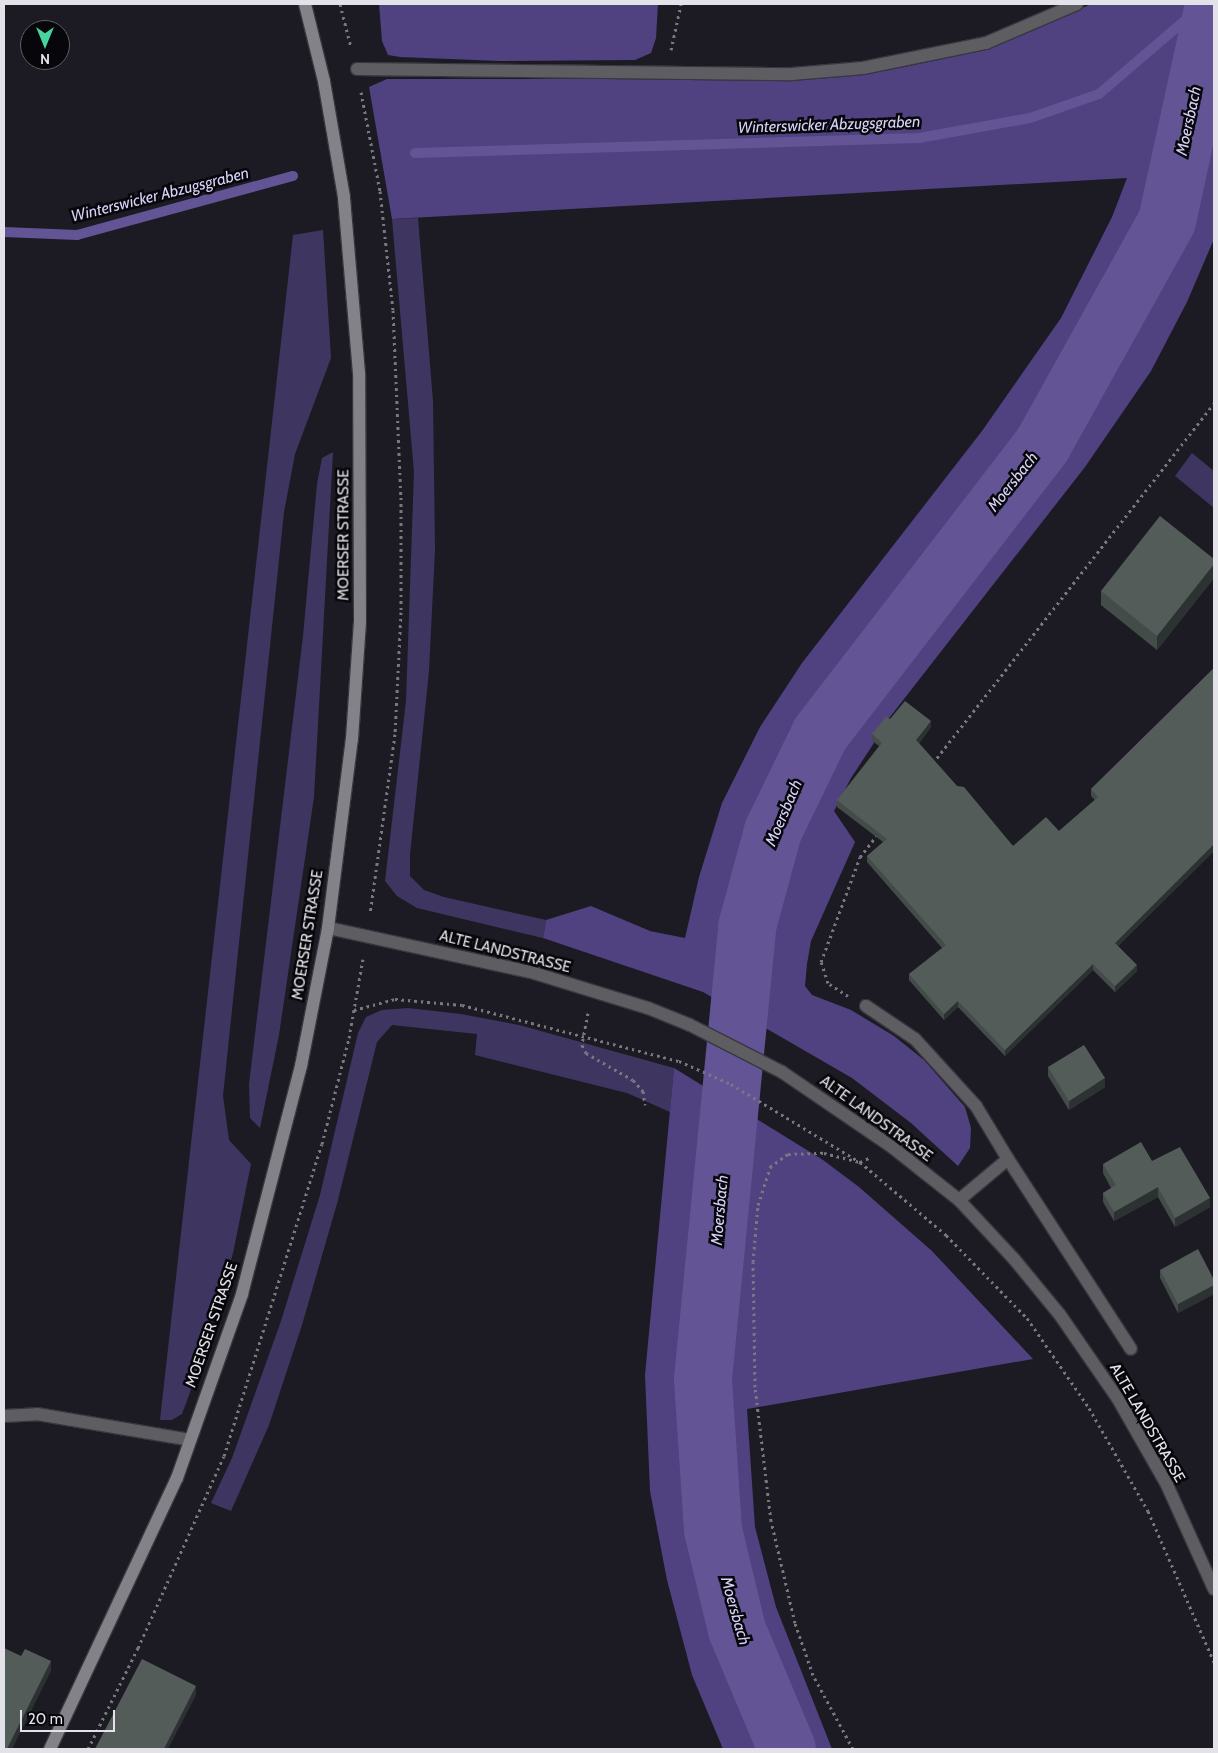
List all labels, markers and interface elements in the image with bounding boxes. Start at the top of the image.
north arrow [20,20,70,70]
text: N [40,50,50,68]
water label: Moersbach [1172,85,1206,157]
water label: Winterswicker Abzugsgraben [737,112,921,138]
water label: Winterswicker Abzugsgraben [69,164,251,226]
water label: Moersbach [984,448,1042,516]
street label: MOERSER STRASSE [335,469,353,601]
water label: Moersbach [761,777,807,849]
street label: MOERSER STRASSE [289,869,327,1001]
street label: ALTE LANDSTRASSE [438,927,572,977]
street label: ALTE LANDSTRASSE [816,1072,936,1166]
water label: Moersbach [707,1174,733,1246]
street label: MOERSER STRASSE [182,1260,242,1390]
street label: ALTE LANDSTRASSE [1106,1360,1188,1486]
water label: Moersbach [716,1575,754,1647]
scale bar [22,1700,118,1732]
text: 20 m [28,1710,63,1728]

